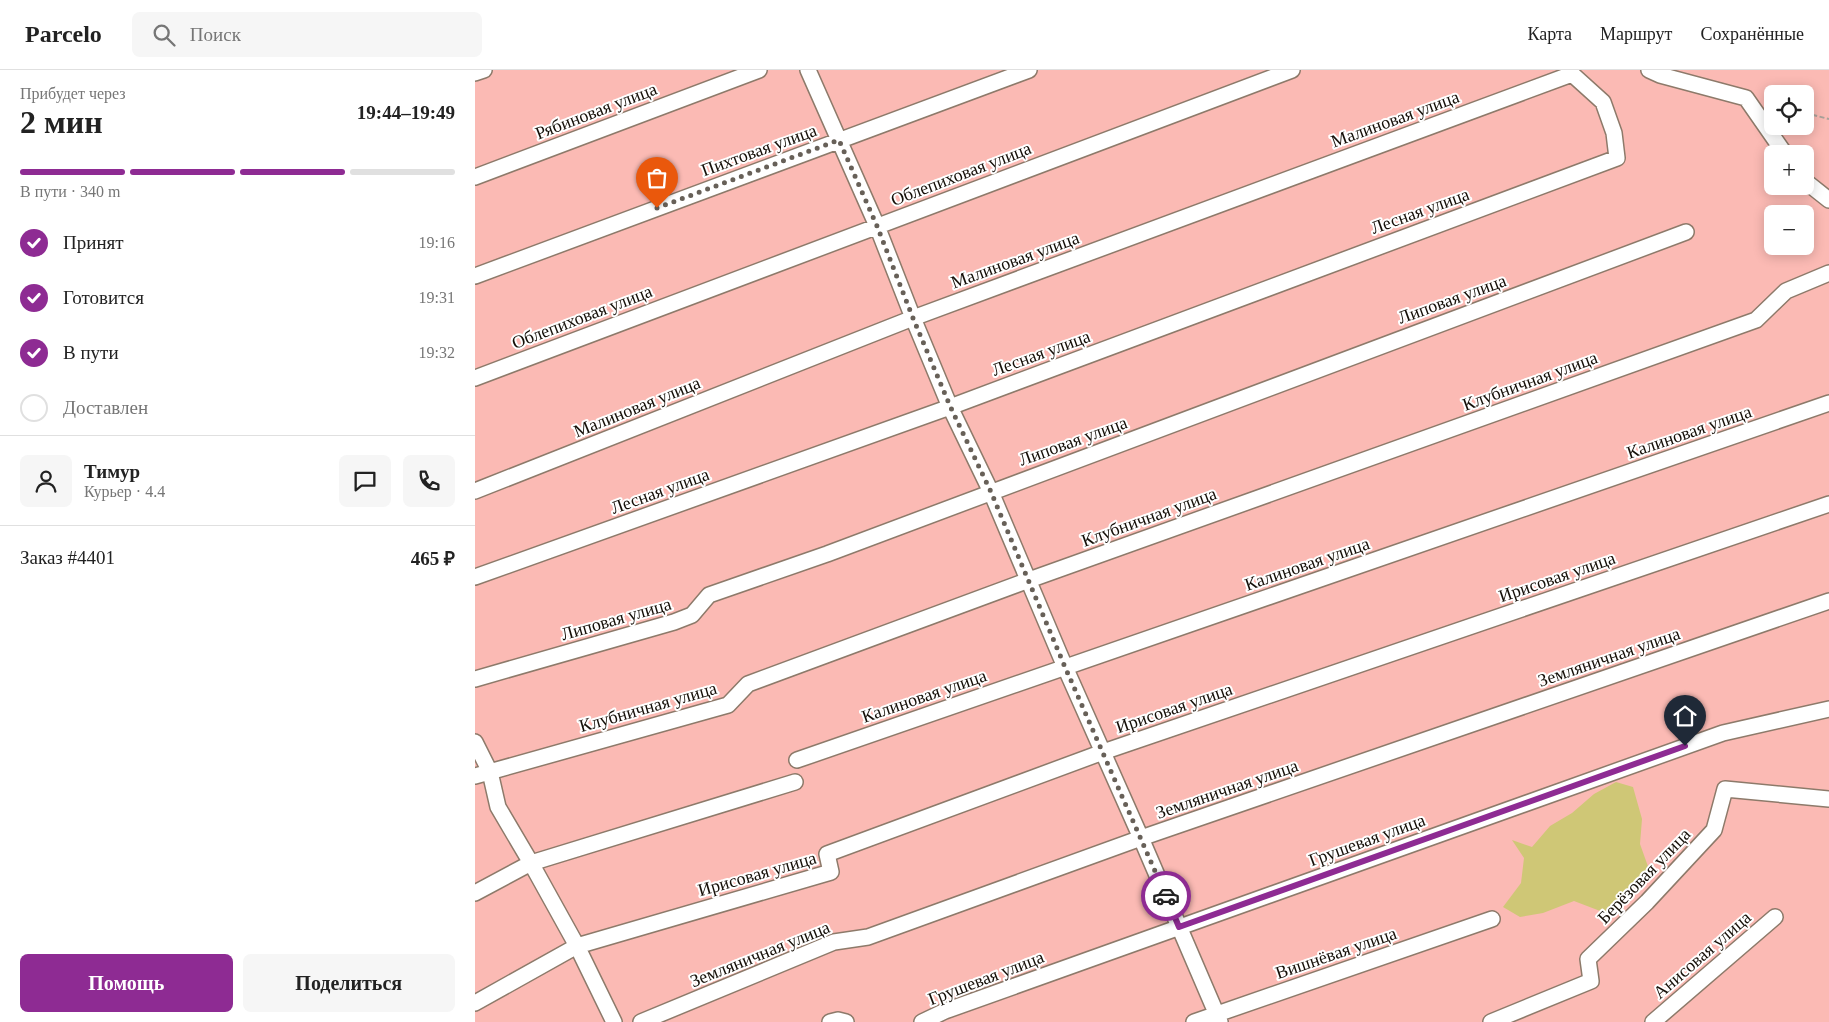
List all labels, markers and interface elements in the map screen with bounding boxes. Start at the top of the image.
search box [132,12,482,57]
text: Parcelo [25,21,102,47]
icon: search [150,21,178,49]
text: Поиск [190,24,241,45]
text: Карта [1527,24,1572,44]
text: Маршрут [1600,24,1672,44]
text: Сохранённые [1700,24,1804,44]
street label: Рябиновая улица [532,79,660,143]
text: Прибудет через [20,85,126,102]
map controls [1764,85,1814,255]
button: locate [1764,85,1814,135]
street label: Малиновая улица [1328,87,1462,151]
text: 19:44–19:49 [357,102,455,123]
text: 2 мин [20,104,103,140]
street label: Пихтовая улица [699,120,819,180]
street label: Облепиховая улица [888,138,1034,210]
button: + [1764,145,1814,195]
pin [636,157,678,208]
icon: bag [643,164,671,192]
text: В пути · 340 m [20,183,121,200]
street label: Лесная улица [1368,184,1472,238]
button: − [1764,205,1814,255]
street label: Малиновая улица [948,228,1082,292]
icon: check [20,229,48,257]
text: Принят [63,232,124,253]
text: 19:16 [419,234,455,251]
street label: Липовая улица [1395,270,1509,328]
street label: Облепиховая улица [509,281,655,353]
icon: check [20,284,48,312]
text: Готовится [63,287,144,308]
text: 19:31 [419,289,455,306]
street label: Лесная улица [989,326,1093,380]
icon: check [20,339,48,367]
text: В пути [63,342,119,363]
text: 19:32 [419,344,455,361]
street label: Клубничная улица [1460,347,1600,415]
street label: Малиновая улица [571,372,703,442]
text: Доставлен [63,397,148,418]
street label: Калиновая улица [1624,401,1754,463]
street label: Липовая улица [1016,412,1130,470]
button: person [20,455,72,507]
button: chat [339,455,391,507]
button: phone [403,455,455,507]
text: Тимур [84,461,140,482]
street label: Лесная улица [608,464,712,518]
text: Курьер · 4.4 [84,483,165,500]
street label: Клубничная улица [1079,483,1219,551]
street label: Калиновая улица [1242,533,1372,595]
text: Заказ #4401 [20,547,115,568]
text: 465 ₽ [411,548,455,569]
street label: Ирисовая улица [1496,548,1618,606]
street label: Липовая улица [558,594,674,644]
street label: Земляничная улица [1535,623,1683,691]
street label: Калиновая улица [859,665,989,727]
street label: Клубничная улица [577,678,719,736]
street label: Ирисовая улица [1113,679,1235,737]
pin [1664,695,1706,746]
icon: home [1671,702,1699,730]
street label: Земляничная улица [1153,755,1301,823]
street label: Грушевая улица [1306,810,1428,870]
street label: Берёзовая улица [1593,824,1695,928]
street label: Ирисовая улица [696,848,818,900]
courier [1141,871,1191,921]
icon: car [1152,882,1180,910]
street label: Анисовая улица [1649,907,1755,1003]
street label: Земляничная улица [687,917,833,991]
street label: Вишнёвая улица [1273,923,1399,983]
street label: Грушевая улица [925,947,1047,1009]
button: Помощь [20,954,233,1012]
button: Поделиться [243,954,455,1012]

